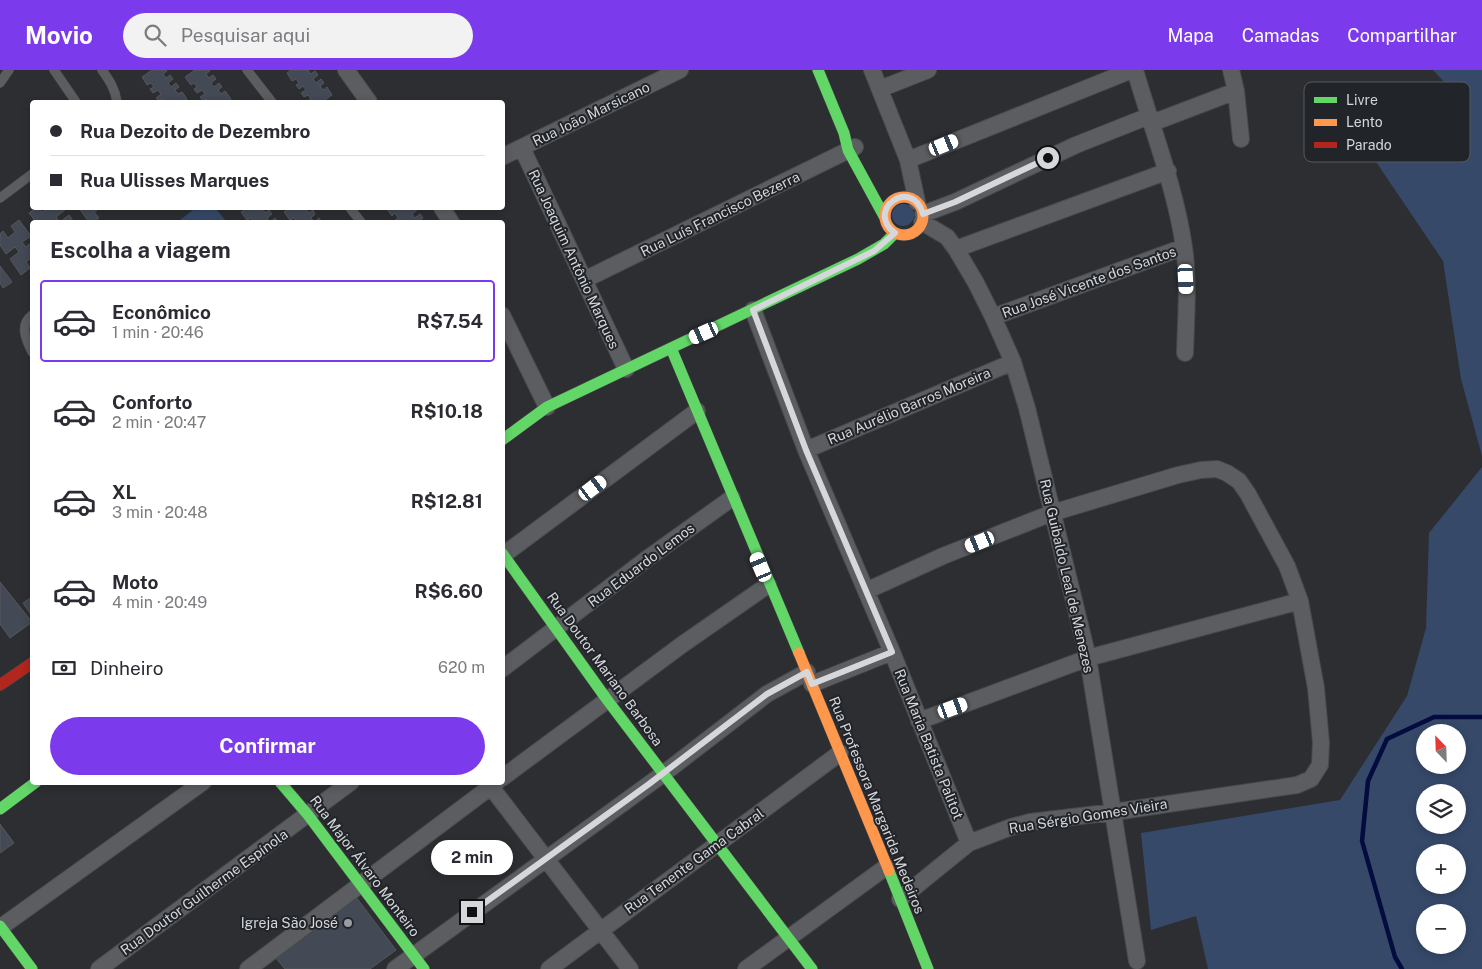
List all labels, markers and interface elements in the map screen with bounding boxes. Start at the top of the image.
search box [123,13,473,58]
text: Movio [25,21,93,49]
icon: search [141,21,169,49]
text: Pesquisar aqui [181,24,310,46]
text: Mapa [1167,25,1214,46]
text: Camadas [1242,25,1319,46]
text: Compartilhar [1347,25,1457,46]
street label: Rua João Marsicano [530,79,652,149]
legend [1304,82,1470,162]
text: Livre [1346,92,1378,108]
text: Lento [1346,114,1383,130]
text: Rua Dezoito de Dezembro [80,120,310,142]
car [927,132,960,158]
text: Parado [1346,137,1392,153]
route start [1037,147,1059,169]
street label: Rua Joaquim Antônio Marques [525,167,623,351]
street label: Rua Luís Francisco Bezerra [638,168,802,260]
text: Rua Ulisses Marques [80,169,269,191]
text: Escolha a viagem [50,237,231,263]
street label: Rua José Vicente dos Santos [1000,243,1178,321]
car [1177,264,1194,294]
icon: car [52,299,97,344]
text: Econômico [112,301,211,323]
text: R$7.54 [417,310,483,332]
car [687,320,720,346]
text: 1 min · 20:46 [112,323,204,342]
street label: Rua Aurélio Barros Moreira [825,364,993,448]
icon: car [52,389,97,434]
text: Conforto [112,391,192,413]
text: R$10.18 [410,400,483,422]
text: 2 min · 20:47 [112,413,206,432]
car [576,473,609,503]
street label: Rua Guibaldo Leal de Menezes [1037,478,1097,674]
icon: car [52,479,97,524]
text: XL [112,481,137,503]
text: R$12.81 [411,490,483,512]
text: 3 min · 20:48 [112,503,208,522]
street label: Rua Eduardo Lemos [585,520,697,610]
car [963,529,996,555]
car [748,550,773,584]
icon: car [52,569,97,614]
text: Moto [112,571,158,593]
text: R$6.60 [414,580,483,602]
street label: Rua Doutor Mariano Barbosa [544,589,666,749]
text: 4 min · 20:49 [112,593,207,612]
icon: cash [50,654,78,682]
text: Dinheiro [90,657,164,679]
text: 620 m [438,658,485,677]
street label: Rua Maria Batista Palitot [892,667,966,821]
street label: Rua Professora Margarida Medeiros [826,694,928,916]
car [936,696,969,720]
button: Confirmar [50,717,485,775]
north arrow [1416,724,1466,774]
map controls [1416,724,1466,954]
button: layers [1416,784,1466,834]
street label: Rua Major Álvaro Monteiro [307,792,424,940]
street label: Rua Sérgio Gomes Vieira [1008,796,1168,836]
street label: Rua Tenente Gama Cabral [621,805,767,917]
street label: Rua Doutor Guilherme Espínola [117,826,291,958]
callout: 2 min [431,840,513,874]
button: + [1416,844,1466,894]
text: 2 min [451,848,493,867]
route end [461,901,483,923]
button: − [1416,904,1466,954]
place label: Igreja São José [241,915,338,931]
marker: Igreja São José [342,917,354,929]

